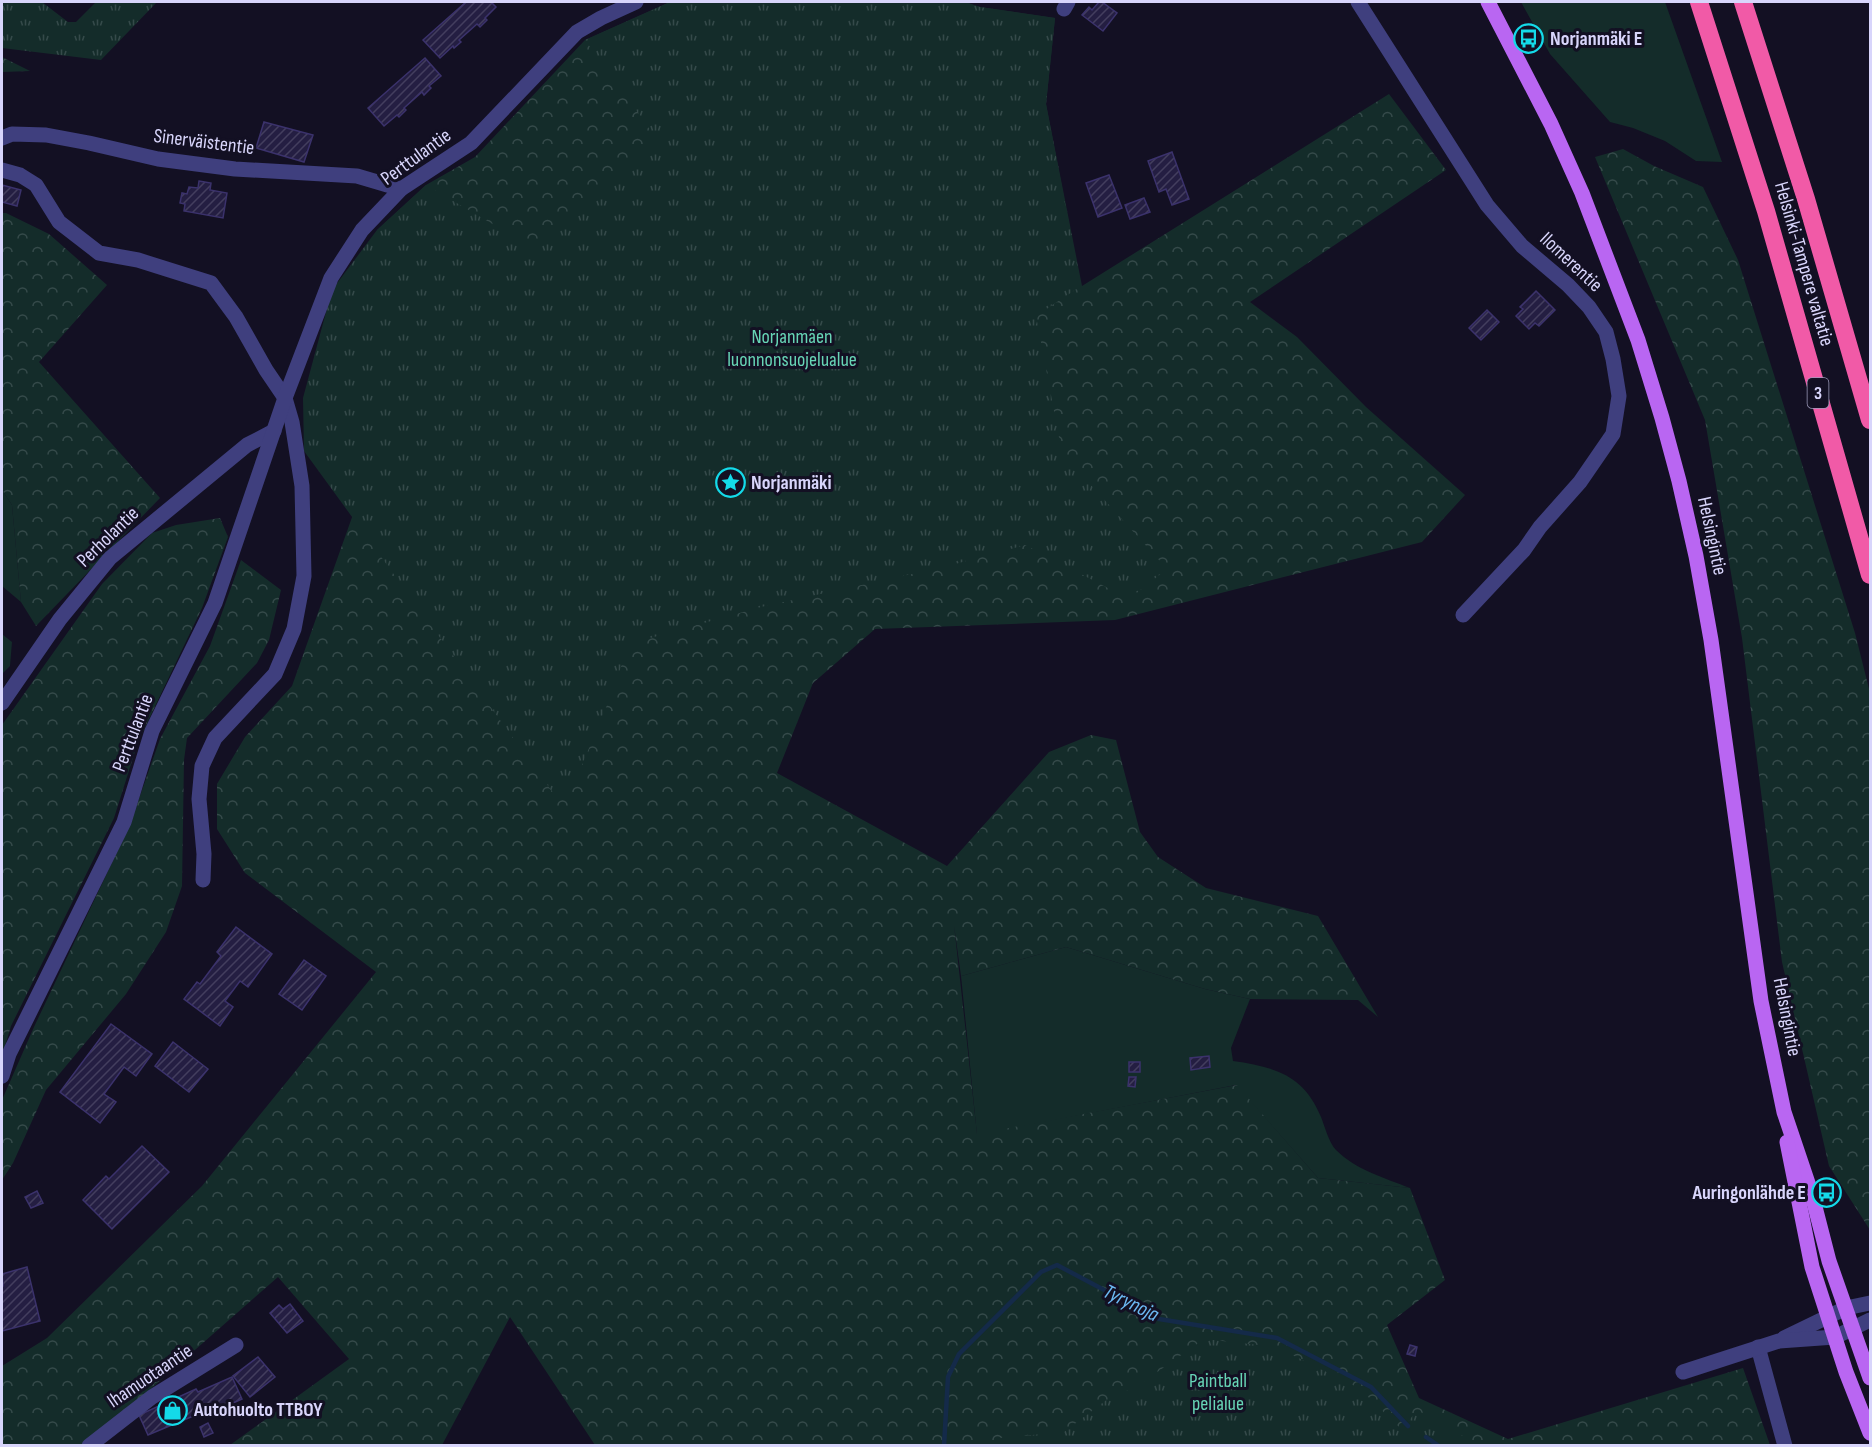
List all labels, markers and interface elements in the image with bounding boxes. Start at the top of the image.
bus stop icon: Norjanmäki E [1513,23,1545,55]
place label: Norjanmäki E [1550,27,1642,51]
street label: Perttulantie [376,123,456,191]
street label: Sinerväistentie [152,124,256,160]
street label: Helsinki-Tampere valtatie [1769,179,1839,349]
street label: Ilomerentie [1535,227,1607,297]
park label: Norjanmäen luonnonsuojelualue [727,325,857,372]
road number: 3 [1808,378,1828,408]
place icon: Norjanmäki [714,467,746,499]
place label: Norjanmäki [751,471,832,495]
street label: Helsingintie [1692,495,1732,577]
street label: Perholantie [72,502,144,572]
street label: Perttulantie [107,691,159,775]
street label: Helsingintie [1768,976,1806,1058]
bus stop icon: Auringonlähde E [1811,1177,1843,1209]
place label: Auringonlähde E [1692,1181,1806,1205]
water label: Tyrynoja [1099,1279,1163,1327]
street label: Ihamuotaantie [103,1339,197,1413]
park label: Paintball pelialue [1189,1369,1247,1416]
shop icon: Autohuolto TTBOY [157,1394,189,1426]
place label: Autohuolto TTBOY [193,1398,323,1422]

